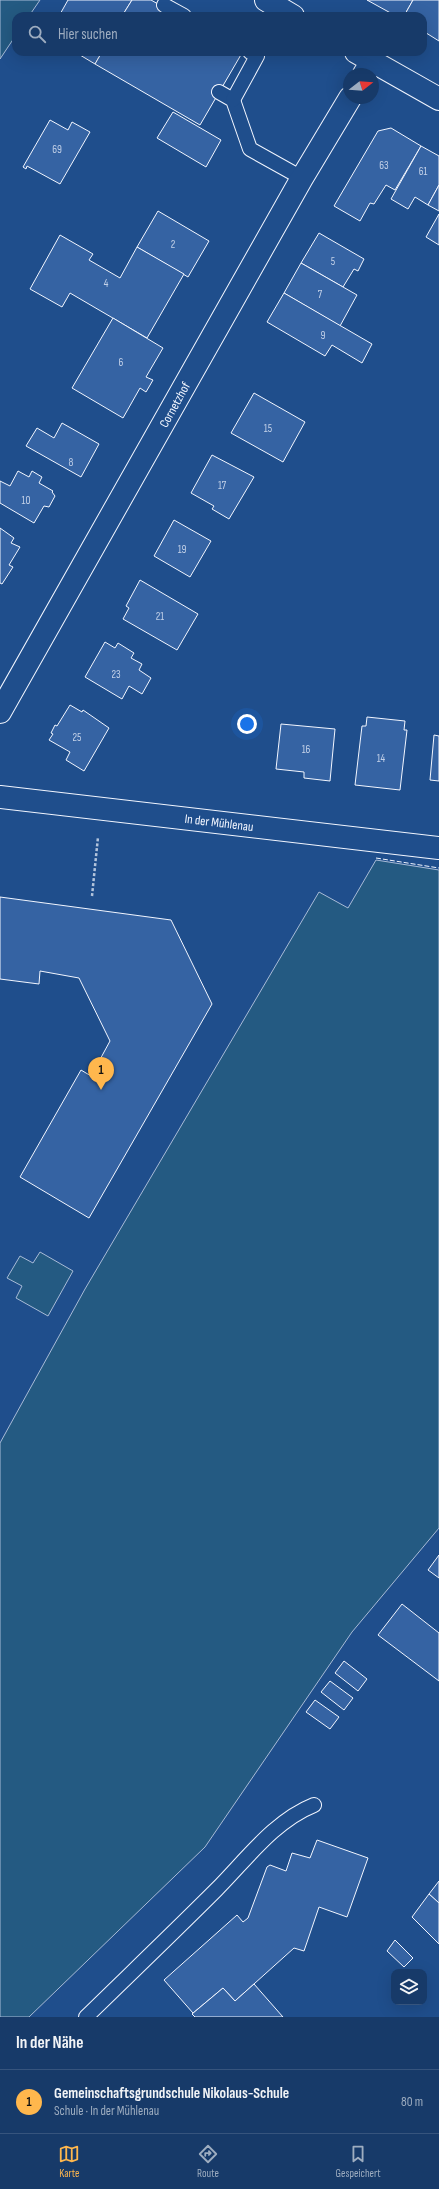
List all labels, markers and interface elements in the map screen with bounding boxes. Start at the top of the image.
search box [12,12,427,56]
icon: search [26,23,48,45]
text: Hier suchen [58,25,118,44]
north arrow [343,68,379,104]
house number: 69 [52,143,62,156]
house number: 63 [379,159,389,172]
house number: 61 [419,165,427,178]
house number: 2 [171,238,176,251]
house number: 5 [331,255,335,268]
house number: 4 [104,277,109,290]
house number: 7 [318,288,323,301]
house number: 9 [321,329,326,342]
house number: 6 [119,356,124,369]
street label: Cornetzhof [156,379,194,431]
house number: 15 [264,422,272,435]
house number: 8 [69,456,74,469]
house number: 17 [218,479,227,492]
house number: 10 [22,494,30,507]
house number: 19 [178,543,186,556]
house number: 21 [156,610,164,623]
house number: 23 [111,668,121,681]
your location [237,714,257,734]
house number: 25 [73,731,81,744]
house number: 16 [302,743,311,756]
house number: 14 [377,752,386,765]
street label: In der Mühlenau [184,811,254,835]
pin: 1 [88,1057,114,1090]
map controls [391,1969,427,2005]
button: layers [391,1969,427,2005]
text: In der Nähe [16,2033,83,2053]
text: Gemeinschaftsgrundschule Nikolaus-Schule [54,2084,289,2103]
text: 1 [26,2094,32,2110]
text: 80 m [401,2094,423,2110]
text: Schule · In der Mühlenau [54,2103,159,2119]
tab: Karte [58,2143,80,2180]
tab: Route [197,2143,219,2180]
tab: Gespeichert [336,2143,381,2180]

